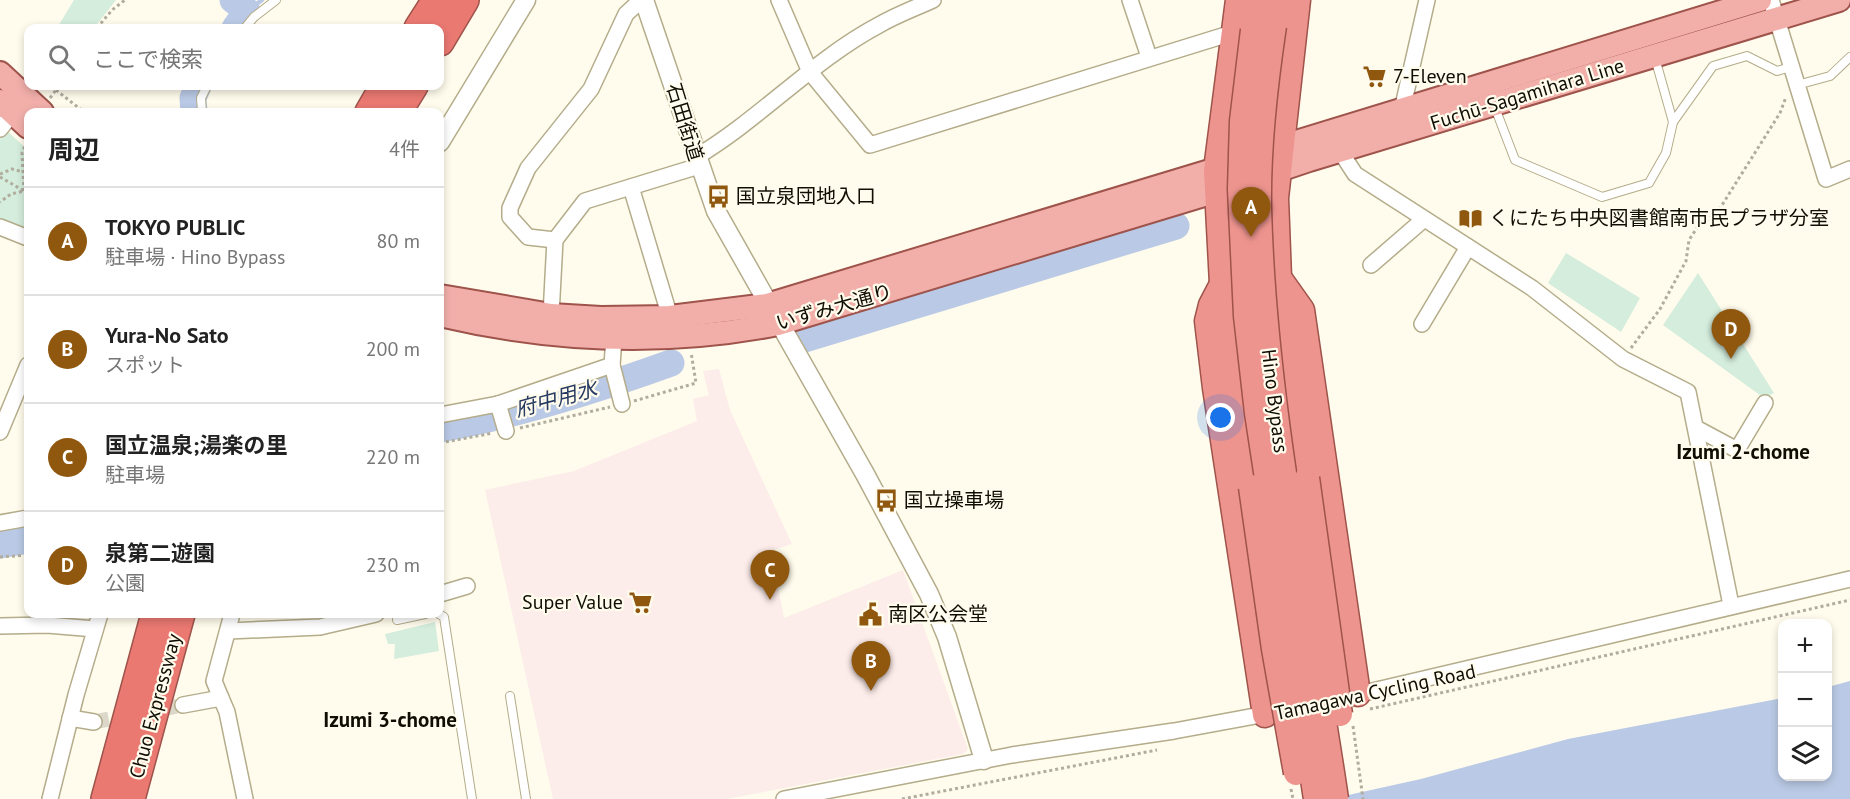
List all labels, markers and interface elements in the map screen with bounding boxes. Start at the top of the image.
search box [24,24,444,90]
icon: search [45,41,78,74]
text: ここで検索 [93,45,203,73]
street label: Fuchū-Sagamihara Line [1427,52,1627,136]
supermarket icon: 7-Eleven [1362,63,1388,89]
place label: 7-Eleven [1393,63,1467,89]
street label: 石田街道 [661,80,709,164]
text: 周辺 [48,133,100,166]
text: 4件 [389,136,420,162]
bus stop icon: 国立泉団地入口 [705,183,731,209]
place label: 国立泉団地入口 [736,183,876,209]
pin: A [1232,188,1270,237]
library icon: くにたち中央図書館南市民プラザ分室 [1458,205,1484,231]
place label: くにたち中央図書館南市民プラザ分室 [1489,205,1829,231]
text: TOKYO PUBLIC [105,213,245,241]
text: A [61,228,74,254]
text: 80 m [377,228,420,254]
text: 駐車場 · Hino Bypass [105,244,285,270]
street label: いずみ大通り [773,278,895,336]
pin: D [1712,310,1750,359]
text: Yura-No Sato [105,321,229,349]
text: B [62,336,73,362]
text: 200 m [366,336,420,362]
street label: Hino Bypass [1256,348,1294,454]
text: スポット [105,352,185,378]
water label: 府中用水 [512,374,602,422]
your location [1206,403,1235,432]
text: 国立温泉;湯楽の里 [105,431,287,459]
district label: Izumi 2-chome [1676,438,1810,465]
text: C [62,444,73,470]
text: 220 m [366,444,420,470]
text: 駐車場 [105,462,165,488]
bus stop icon: 国立操車場 [873,487,899,513]
place label: 国立操車場 [904,487,1004,513]
text: 泉第二遊園 [105,539,215,567]
pin: C [750,550,790,600]
text: D [61,552,74,578]
text: 230 m [366,552,420,578]
text: 公園 [105,570,145,596]
place label: Super Value [522,589,623,615]
supermarket icon: Super Value [628,589,654,615]
public building icon: 南区公会堂 [857,601,883,627]
place label: 南区公会堂 [888,601,988,627]
map controls [1778,619,1832,781]
button: + [1778,619,1832,673]
street label: Chuo Expressway [123,630,187,781]
pin: B [852,642,890,691]
street label: Tamagawa Cycling Road [1272,658,1478,726]
button: − [1778,673,1832,727]
district label: Izumi 3-chome [323,706,457,733]
button: layers [1778,727,1832,781]

